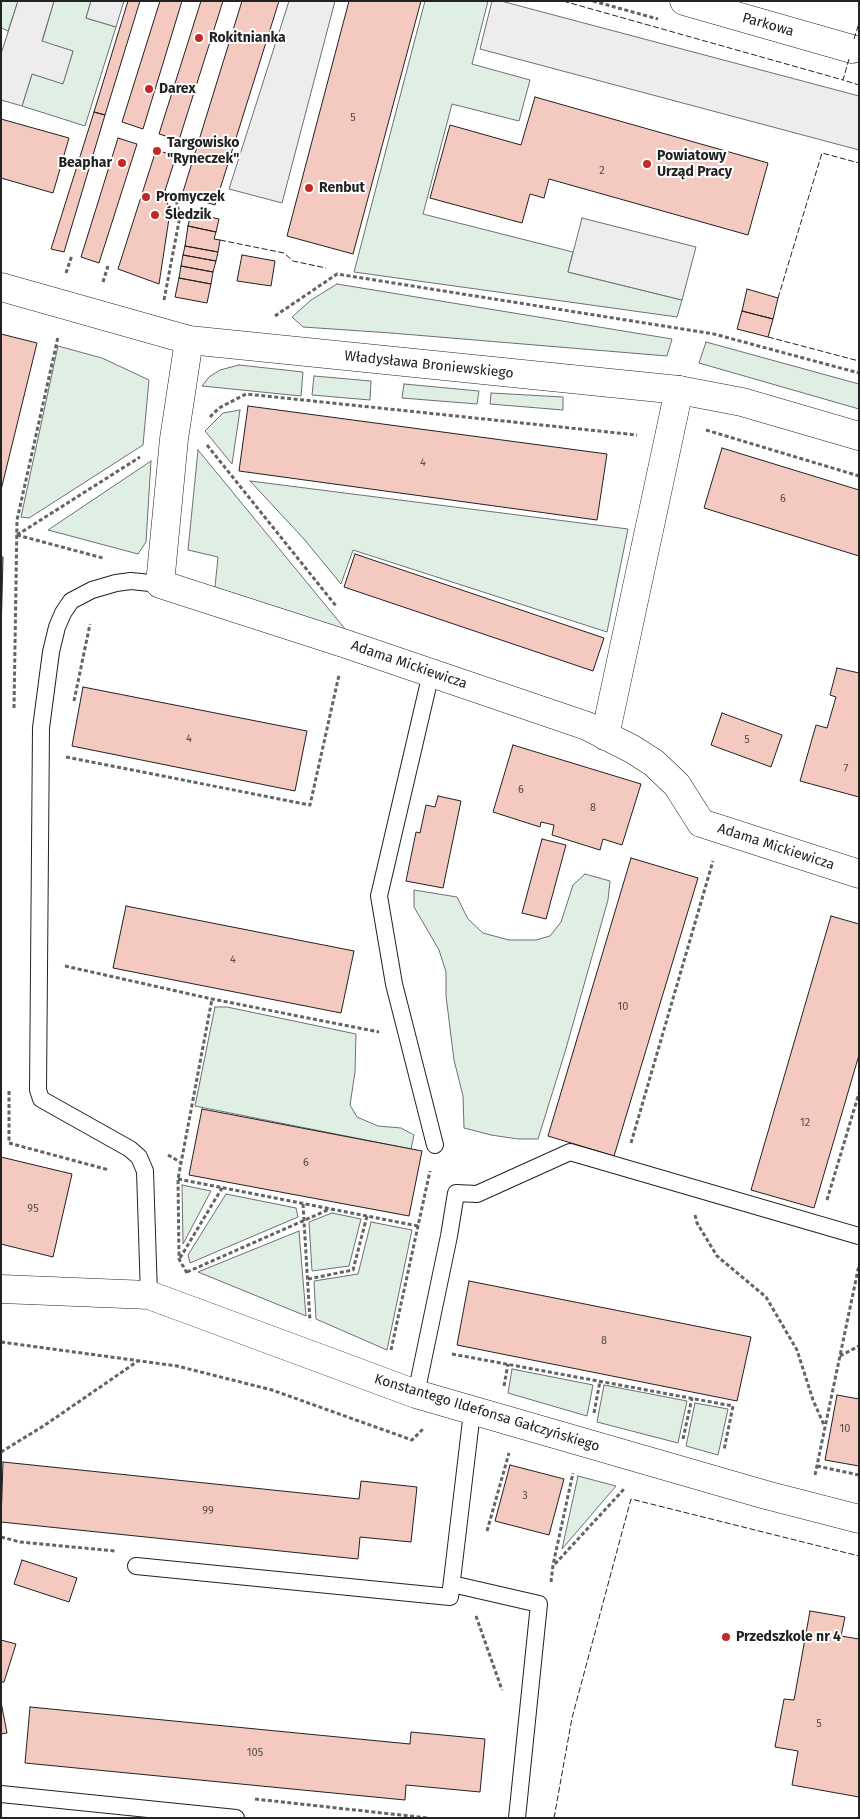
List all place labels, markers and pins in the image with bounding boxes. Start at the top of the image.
place label: Rokitnianka [209,30,286,46]
marker: Rokitnianka [193,32,205,44]
place label: Darex [159,81,196,97]
marker: Darex [143,83,155,95]
place label: Targowisko "Ryneczek" [167,135,239,168]
marker: Targowisko "Ryneczek" [151,145,163,157]
place label: Powiatowy Urząd Pracy [657,148,732,180]
place label: Beaphar [58,155,112,171]
marker: Beaphar [116,157,128,169]
marker: Powiatowy Urząd Pracy [641,158,653,170]
place label: Renbut [319,180,365,196]
marker: Renbut [303,182,315,194]
place label: Promyczek [156,189,225,205]
marker: Promyczek [140,191,152,203]
place label: Śledzik [165,207,211,223]
marker: Śledzik [149,209,161,221]
place label: Przedszkole nr 4 [736,1629,841,1645]
marker: Przedszkole nr 4 [720,1631,732,1643]

